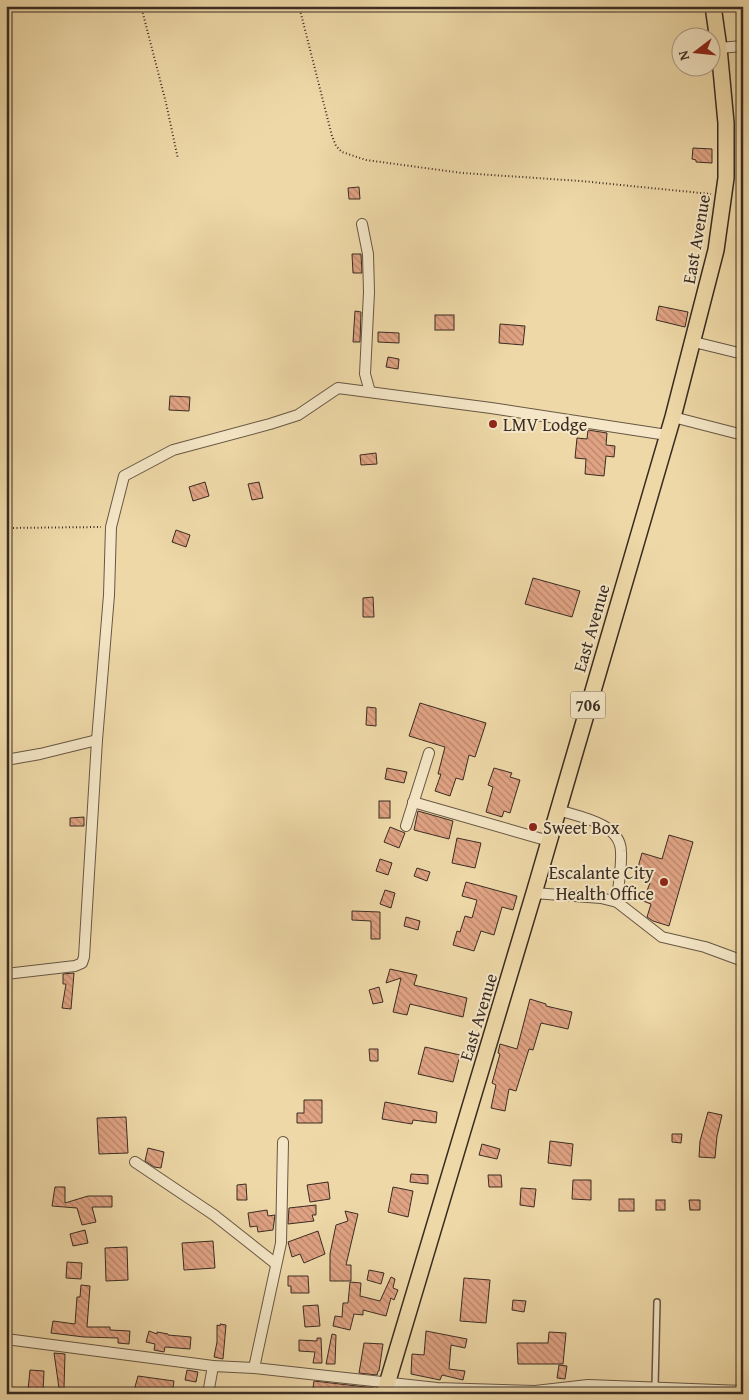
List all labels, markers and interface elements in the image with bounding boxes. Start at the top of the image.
north arrow [672,28,722,78]
text: N [672,48,694,63]
street label: East Avenue [675,192,717,286]
place label: LMV Lodge [503,411,587,438]
marker: LMV Lodge [487,418,499,430]
street label: East Avenue [566,581,616,675]
road number: 706 [570,692,606,718]
place label: Sweet Box [543,814,620,841]
marker: Sweet Box [527,821,539,833]
place label: Escalante City Health Office [549,859,654,907]
marker: Escalante City Health Office [658,876,670,888]
street label: East Avenue [452,970,504,1064]

